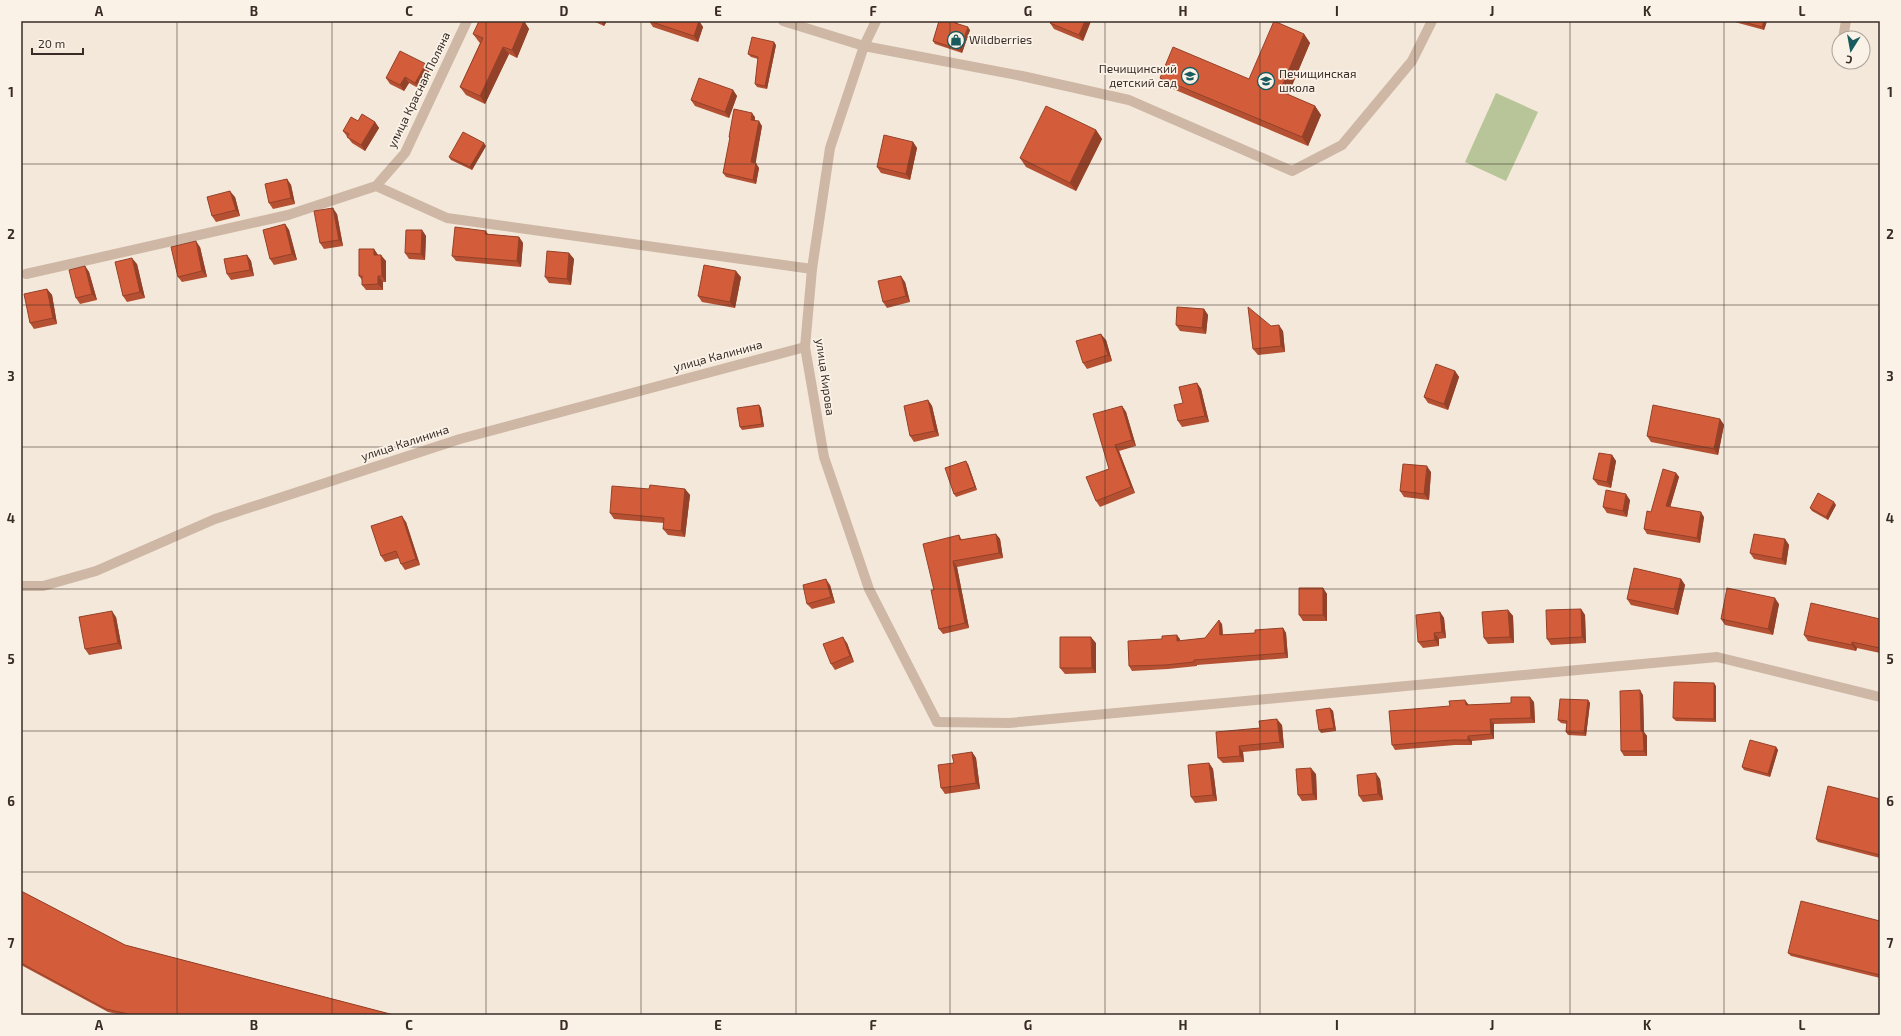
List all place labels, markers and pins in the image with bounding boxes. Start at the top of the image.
shop icon: Wildberries [946,30,966,50]
place label: Wildberries [969,32,1032,46]
place label: Печищинский детский сад [1099,61,1177,89]
school or university icon: Печищинский детский сад [1180,66,1200,86]
place label: Печищинская школа [1279,66,1356,94]
school or university icon: Печищинская школа [1256,71,1276,91]

